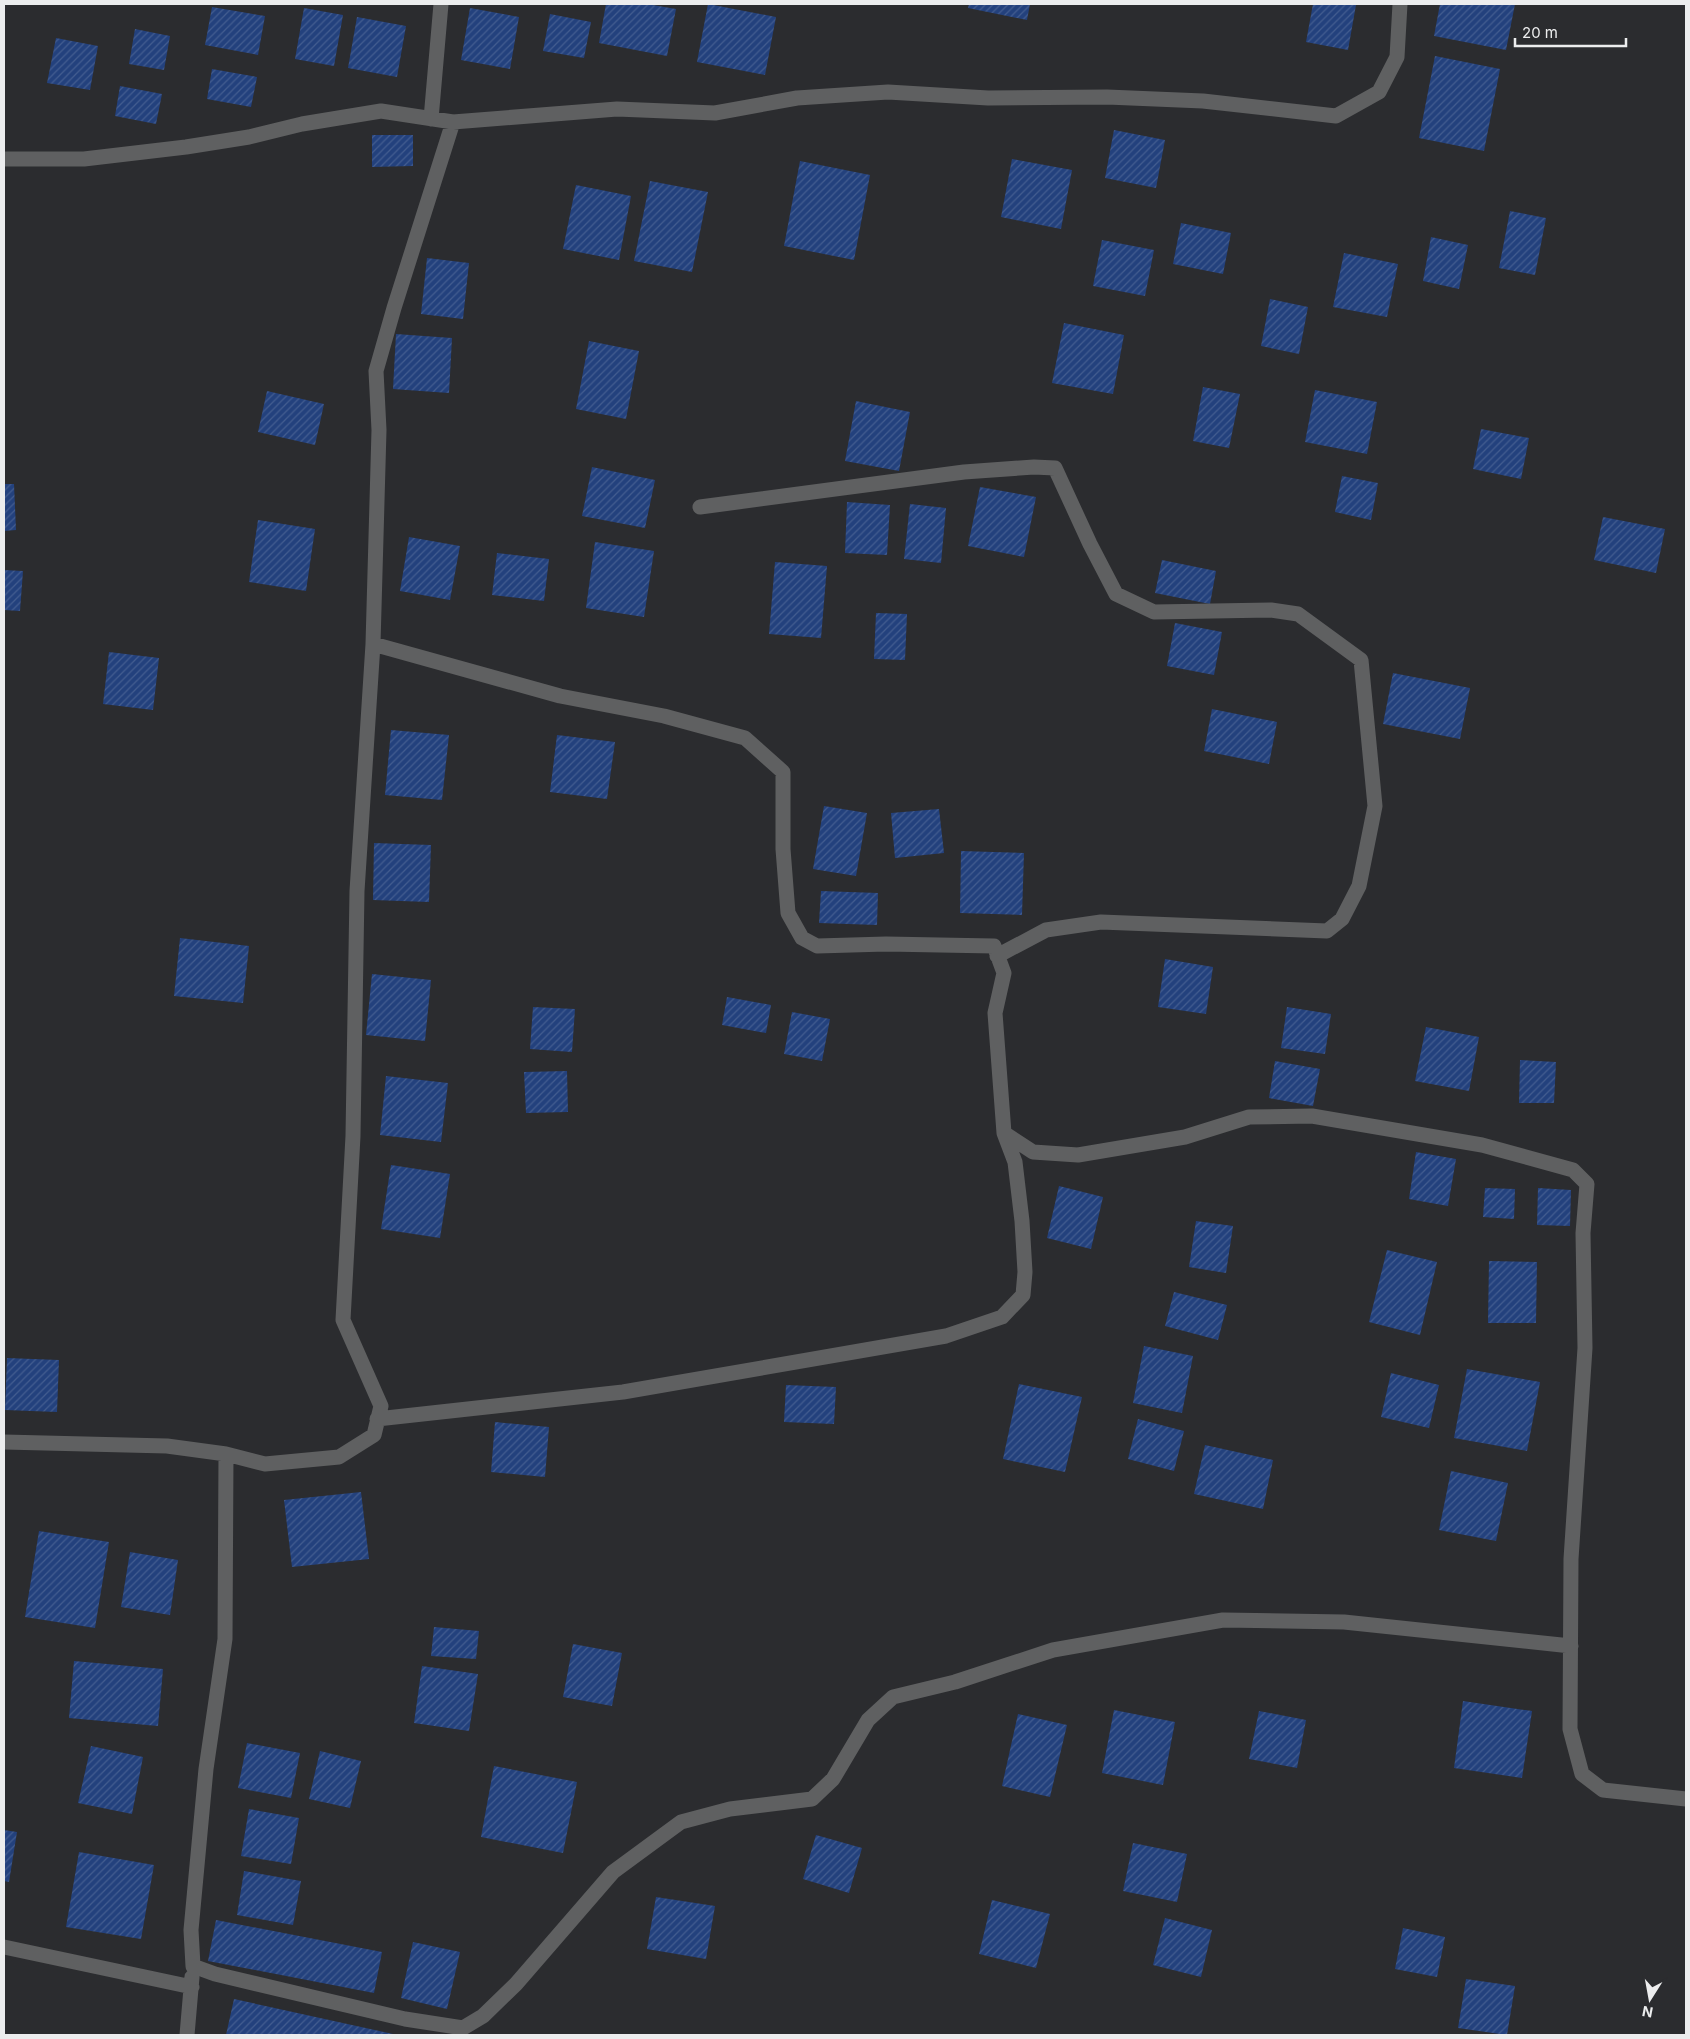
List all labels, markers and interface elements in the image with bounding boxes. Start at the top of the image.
scale bar [1515,15,1626,47]
text: 20 m [1522,23,1558,42]
north arrow [1625,1974,1675,2024]
text: N [1641,2003,1654,2022]

